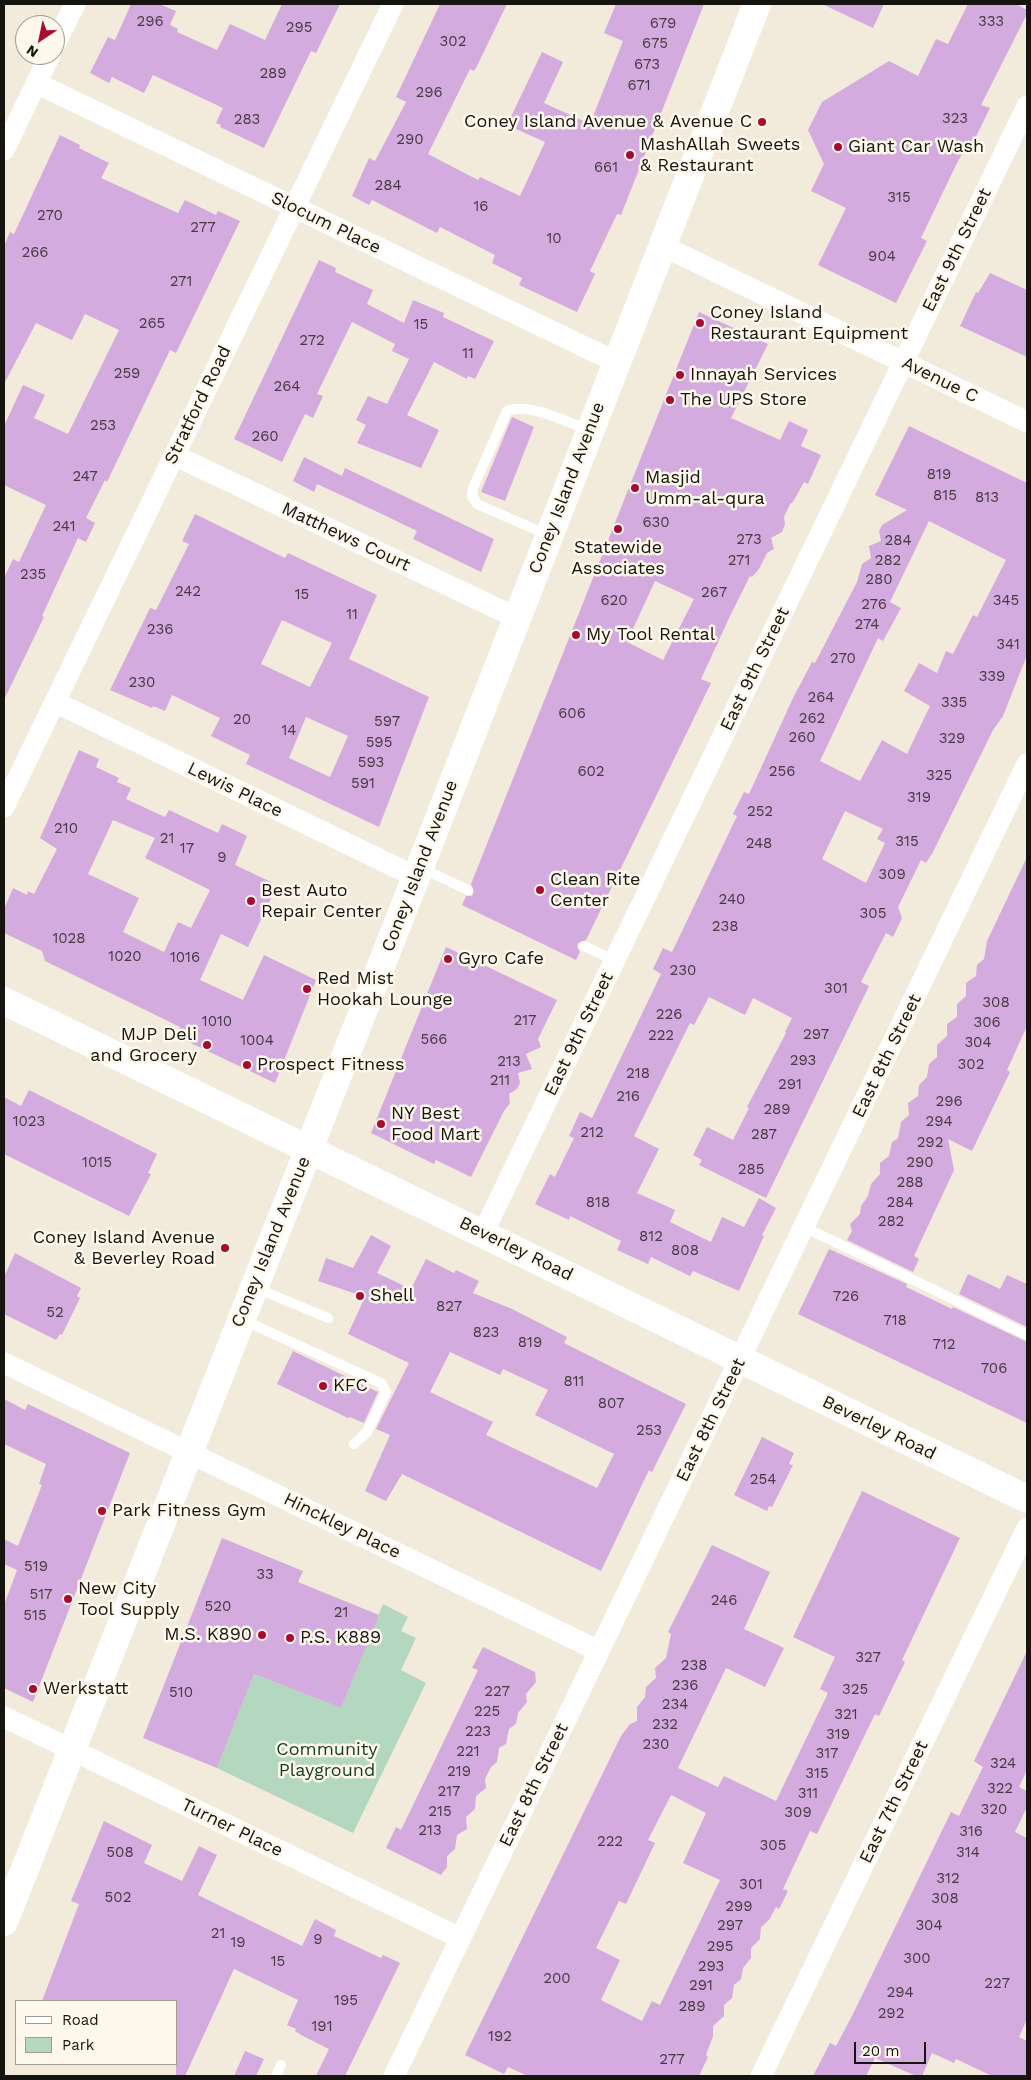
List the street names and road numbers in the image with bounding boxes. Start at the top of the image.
street label: East 9th Street [918,185,996,315]
street label: Slocum Place [268,187,384,259]
street label: Stratford Road [160,342,236,468]
street label: Avenue C [898,352,982,408]
street label: Coney Island Avenue [524,399,610,577]
street label: Matthews Court [278,498,414,576]
street label: East 9th Street [716,604,794,734]
street label: Lewis Place [184,758,286,822]
street label: Coney Island Avenue [377,777,463,955]
street label: East 9th Street [540,969,618,1099]
street label: East 8th Street [848,991,926,1121]
street label: Coney Island Avenue [227,1153,315,1331]
street label: Beverley Road [456,1212,576,1286]
street label: East 8th Street [672,1355,750,1485]
street label: Beverley Road [819,1391,939,1465]
street label: Hinckley Place [280,1488,404,1564]
street label: East 8th Street [495,1720,573,1850]
street label: East 7th Street [855,1737,933,1867]
street label: Turner Place [178,1794,286,1862]

